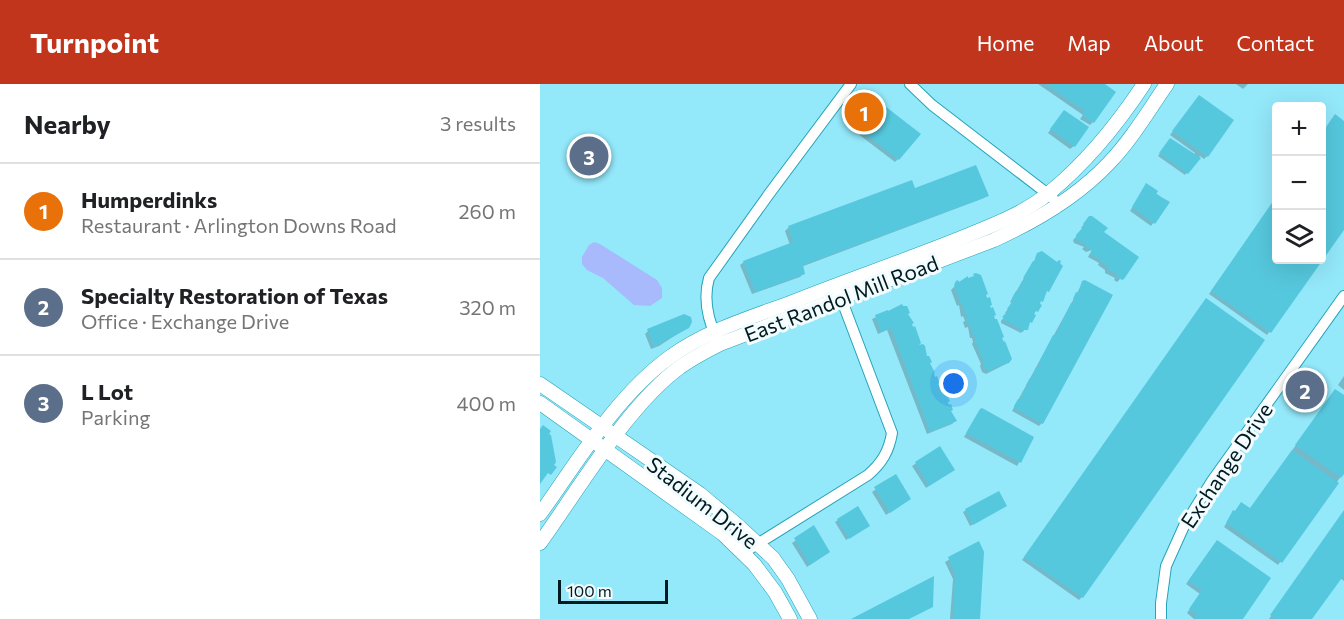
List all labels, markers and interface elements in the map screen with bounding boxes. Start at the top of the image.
text: Turnpoint [30,25,159,59]
text: Home [977,30,1034,55]
text: Map [1067,30,1111,55]
text: About [1144,30,1203,55]
text: Contact [1236,30,1314,55]
pin: 1 [844,90,884,135]
map controls [1272,102,1326,264]
button: + [1272,102,1326,156]
text: Nearby [24,108,111,139]
text: 3 results [440,111,516,135]
pin: 3 [569,134,608,178]
button: − [1272,156,1326,210]
text: Humperdinks [81,186,217,213]
text: 1 [39,199,48,223]
text: 260 m [458,199,516,223]
button: layers [1272,210,1326,264]
text: Restaurant · Arlington Downs Road [81,213,397,237]
street label: East Randol Mill Road [740,249,942,347]
text: Specialty Restoration of Texas [81,282,388,309]
text: 2 [38,295,49,319]
text: 320 m [459,295,516,319]
text: Office · Exchange Drive [81,309,289,333]
pin: 2 [1286,368,1324,412]
your location [939,369,968,398]
text: L Lot [81,378,133,405]
text: 3 [38,391,49,415]
text: 400 m [457,391,516,415]
street label: Exchange Drive [1175,398,1277,532]
text: Parking [81,405,150,429]
street label: Stadium Drive [642,451,764,553]
scale bar [558,577,668,604]
text: 100 m [567,581,612,600]

